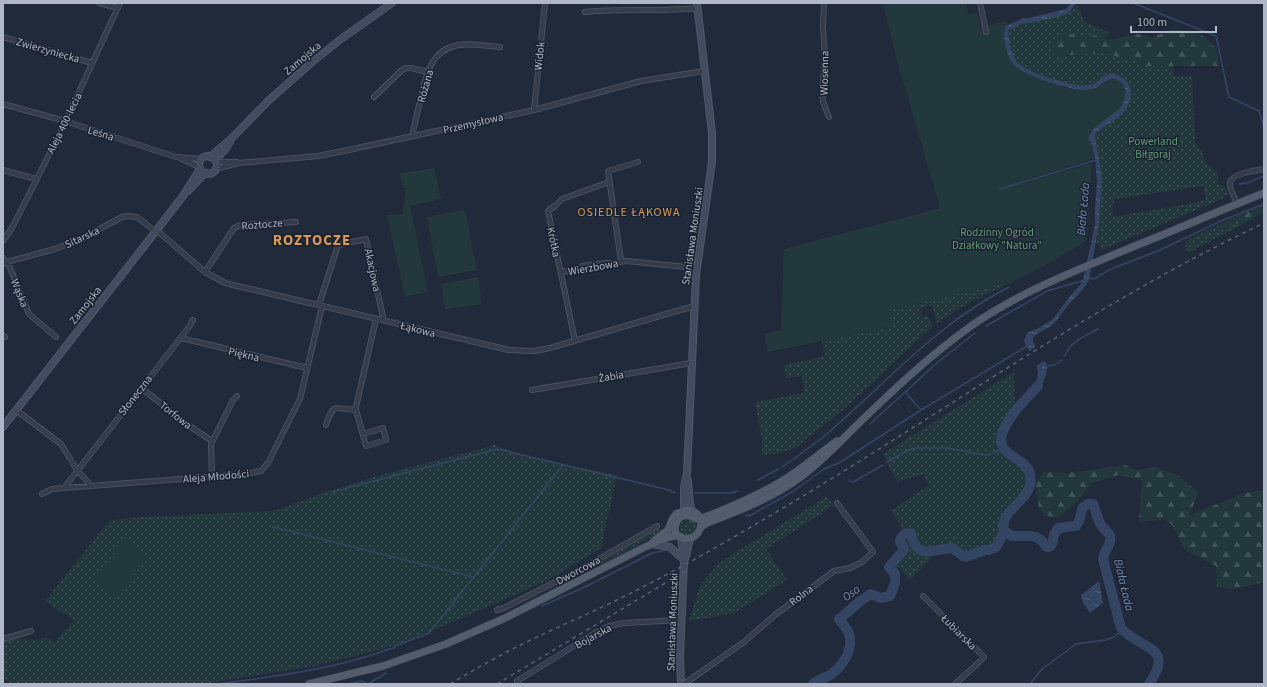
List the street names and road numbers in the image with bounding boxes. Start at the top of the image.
street label: Zwierzyniecka [14,34,81,67]
street label: Zamojska [280,38,324,78]
street label: Widok [531,40,549,71]
street label: Wiosenna [817,50,832,96]
street label: Różana [414,68,437,104]
street label: Aleja 400-lecia [43,90,86,156]
street label: Przemysłowa [441,109,505,138]
street label: Leśna [86,122,116,145]
street label: Stanisława Moniuszki [678,186,707,286]
street label: Roztocze [241,215,284,234]
street label: Sitarska [62,223,102,252]
street label: Krótka [543,226,564,259]
street label: Akacjowa [361,247,384,293]
street label: Wierzbowa [567,256,619,279]
street label: Wąska [7,277,32,310]
street label: Zamojska [66,283,105,327]
street label: Łąkowa [398,318,437,341]
street label: Piękna [227,344,261,365]
street label: Żabia [597,367,625,386]
street label: Słoneczna [115,372,156,419]
street label: Torfowa [156,398,195,433]
street label: Aleja Młodości [182,466,250,487]
street label: Dworcowa [553,552,603,588]
street label: Stanisława Moniuszki [663,573,682,671]
street label: Rolna [786,581,816,609]
street label: Łubiarska [937,610,980,654]
street label: Bojarska [572,620,614,652]

